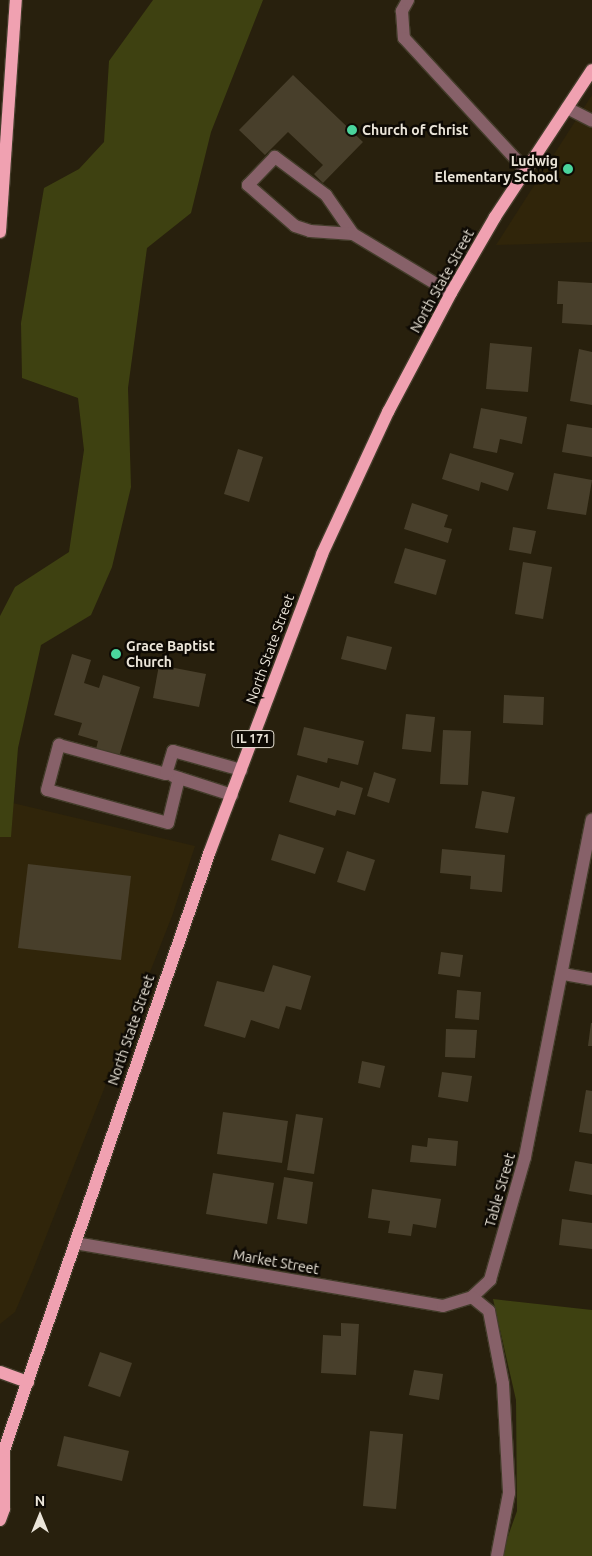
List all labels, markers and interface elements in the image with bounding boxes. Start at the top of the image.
place label: Church of Christ [362,122,468,138]
marker: Church of Christ [346,124,358,136]
place label: Ludwig Elementary School [435,153,558,186]
marker: Ludwig Elementary School [562,163,574,175]
street label: North State Street [407,226,477,336]
street label: North State Street [242,592,298,706]
place label: Grace Baptist Church [126,638,215,670]
marker: Grace Baptist Church [110,648,122,660]
road number: IL 171 [230,730,276,749]
street label: North State Street [104,973,158,1087]
street label: Table Street [481,1151,519,1229]
street label: Market Street [232,1246,320,1278]
north arrow [15,1491,65,1541]
text: N [35,1493,45,1509]

